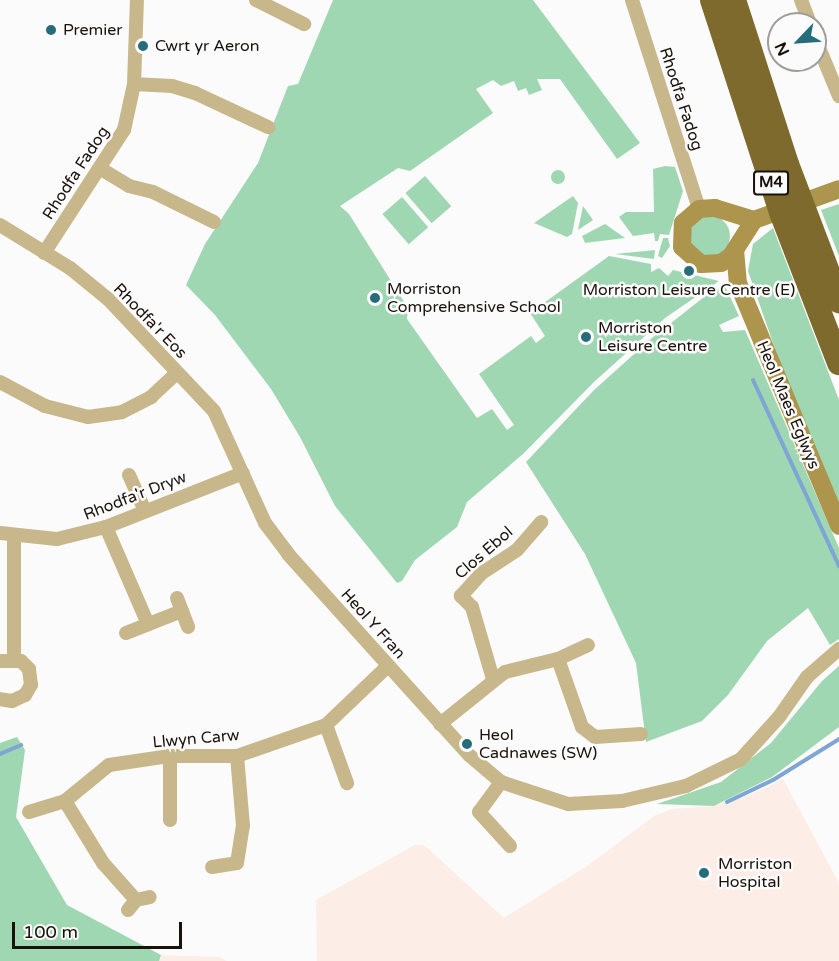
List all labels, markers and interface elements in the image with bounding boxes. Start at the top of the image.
north arrow [767,12,827,72]
place label: Premier [63,20,122,40]
marker: Premier [44,23,58,37]
place label: Cwrt yr Aeron [155,36,259,56]
marker: Cwrt yr Aeron [136,39,150,53]
text: N [771,39,794,59]
street label: Rhodfa Fadog [655,45,707,153]
street label: Rhodfa Fadog [39,123,113,223]
road number: M4 [753,171,789,195]
marker: Morriston Leisure Centre (E) [682,264,696,278]
street label: Rhodfa'r Eos [109,279,191,363]
place label: Morriston Comprehensive School [387,279,561,317]
place label: Morriston Leisure Centre (E) [583,280,795,300]
marker: Morriston Comprehensive School [368,291,382,305]
place label: Morriston Leisure Centre [598,318,707,356]
marker: Morriston Leisure Centre [579,330,593,344]
street label: Heol Maes Eglwys [752,338,824,472]
street label: Rhodfa'r Dryw [81,468,189,524]
street label: Clos Ebol [451,523,517,583]
street label: Heol Y Fran [337,585,409,663]
place label: Heol Cadnawes (SW) [479,725,597,763]
street label: Llwyn Carw [152,726,240,752]
marker: Heol Cadnawes (SW) [460,737,474,751]
place label: Morriston Hospital [718,854,792,892]
marker: Morriston Hospital [695,864,713,882]
scale bar [15,910,184,948]
text: 100 m [23,921,78,943]

